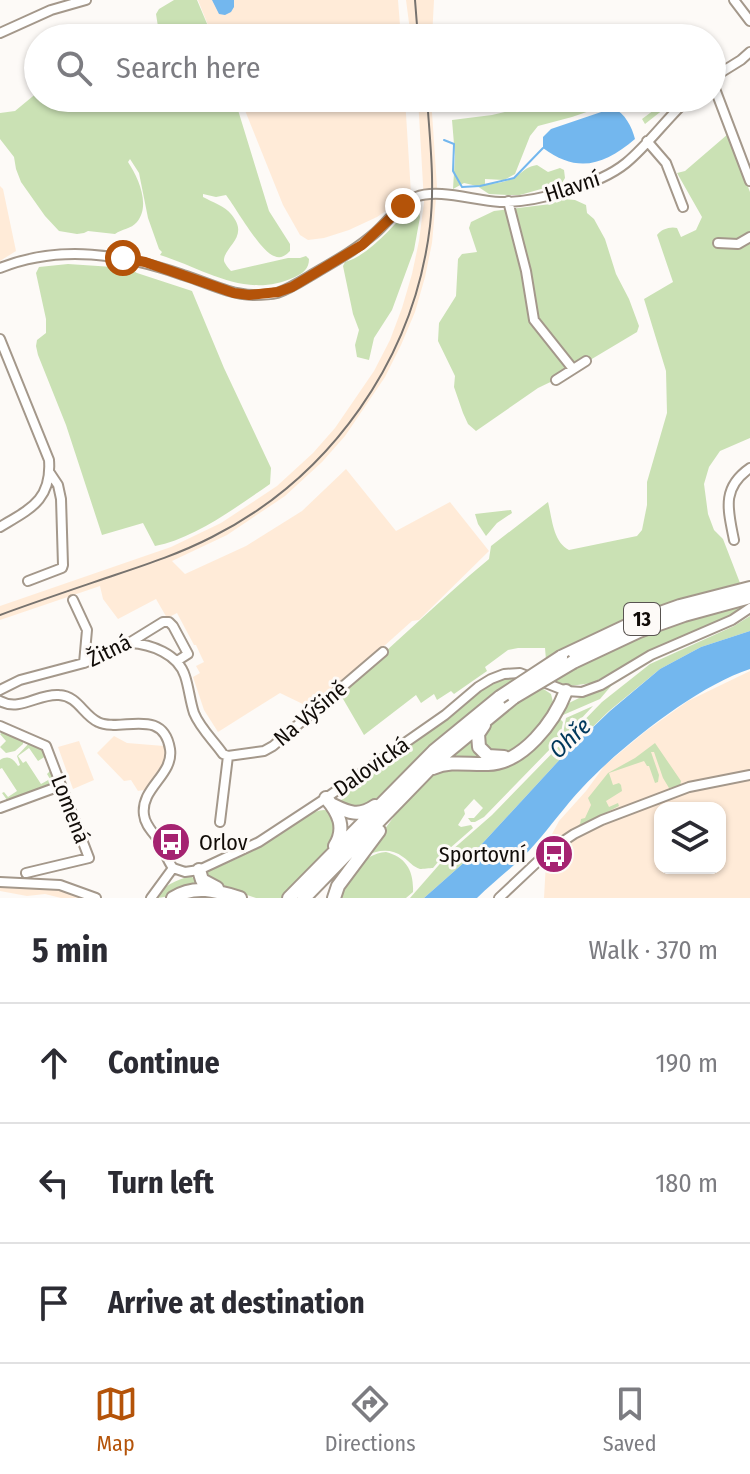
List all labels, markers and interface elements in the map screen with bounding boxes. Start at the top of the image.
search box [24,24,726,112]
icon: search [52,46,96,90]
text: Search here [116,50,261,86]
street label: Hlavní [541,165,604,208]
route end [385,188,421,224]
route start [105,240,141,276]
road number: 13 [624,603,660,635]
street label: Žitná [83,628,136,673]
street label: Na Výšině [268,675,352,752]
water label: Ohře [543,712,597,764]
street label: Dalovická [328,731,414,802]
street label: Lomená [45,771,96,847]
map controls [654,802,726,874]
button: layers [654,802,726,874]
bus stop icon: Orlov [150,821,192,863]
place label: Orlov [199,829,248,856]
bus stop icon: Sportovní [533,833,575,875]
place label: Sportovní [439,841,526,868]
text: 5 min [32,930,108,971]
text: Walk · 370 m [589,935,718,966]
icon: ahead [32,1041,76,1085]
text: Continue [108,1045,220,1081]
text: 190 m [656,1048,718,1079]
icon: left [32,1161,76,1205]
text: Turn left [108,1165,214,1201]
text: 180 m [655,1168,718,1199]
icon: arrive [32,1281,76,1325]
text: Arrive at destination [108,1285,365,1321]
tab: Map [94,1382,138,1457]
tab: Directions [325,1382,416,1457]
tab: Saved [603,1382,656,1457]

